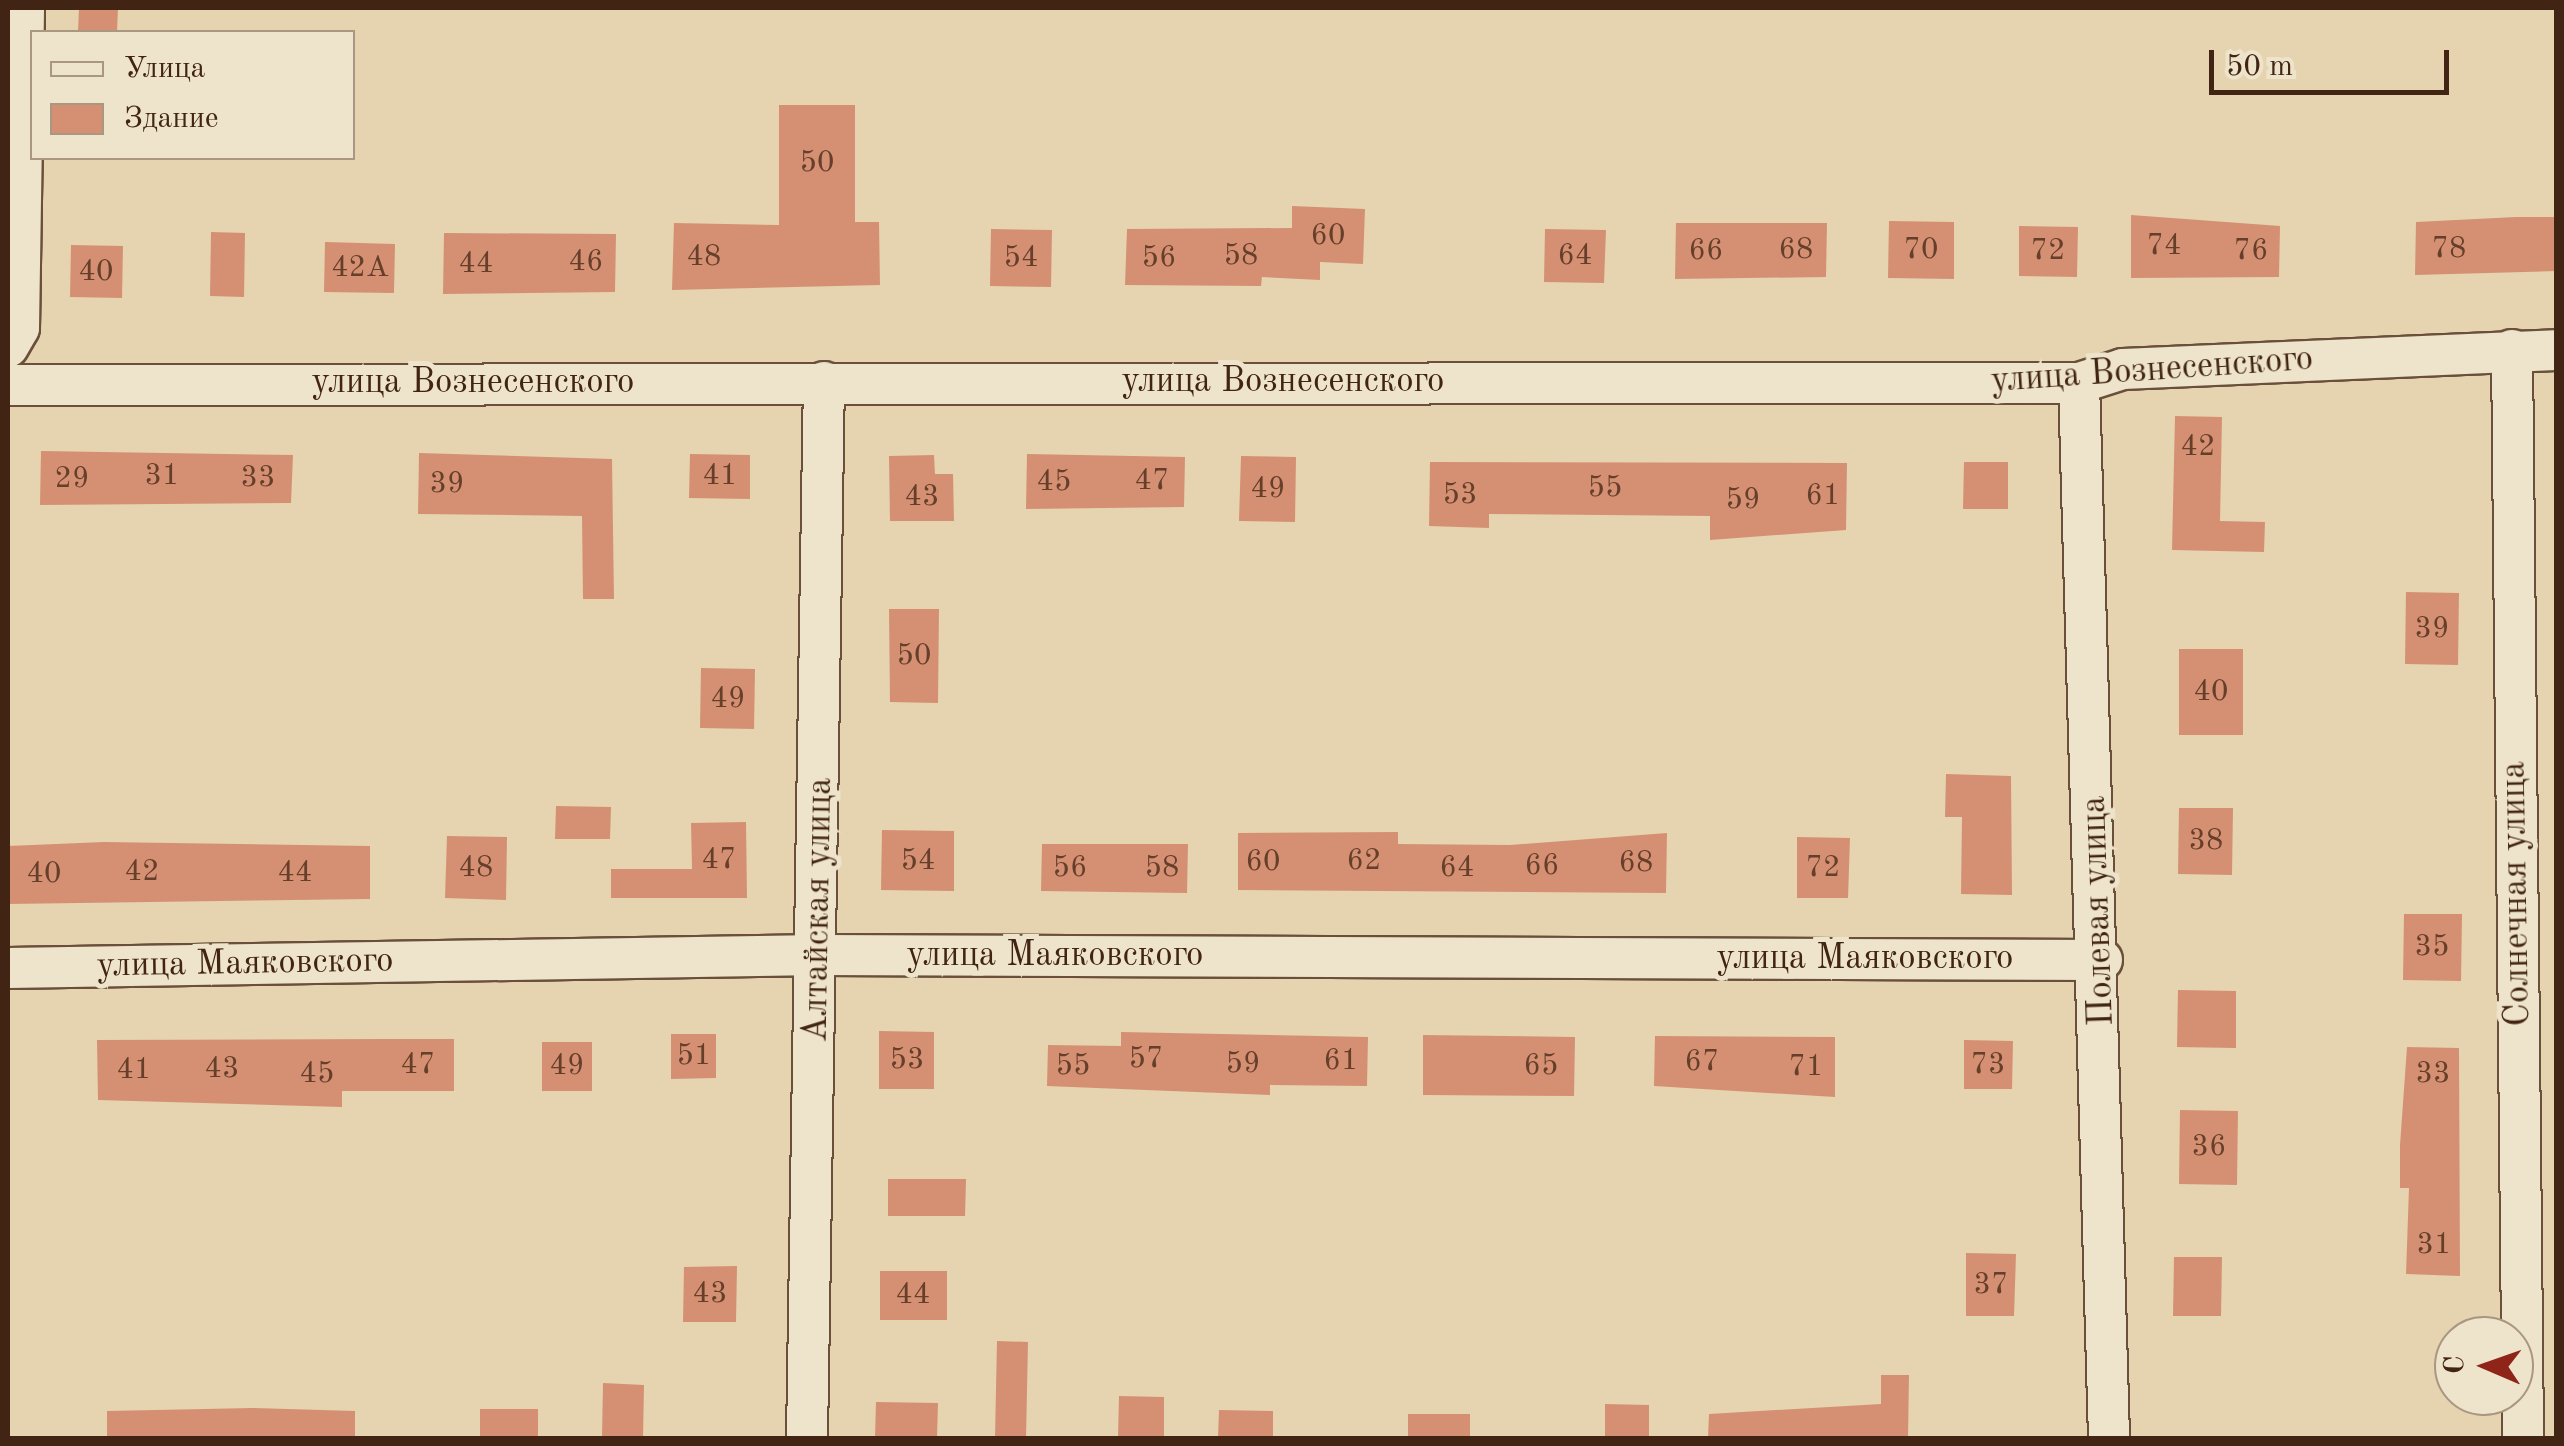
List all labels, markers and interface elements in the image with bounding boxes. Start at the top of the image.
legend [30,30,355,160]
scale bar [2214,30,2454,92]
text: 50 m [2226,52,2293,82]
text: Улица [124,54,205,84]
text: Здание [124,104,219,134]
house number: 50 [800,145,834,181]
house number: 60 [1311,218,1345,254]
house number: 74 [2147,228,2181,264]
house number: 78 [2432,231,2466,267]
house number: 68 [1779,232,1813,268]
house number: 70 [1904,232,1938,268]
house number: 66 [1689,233,1723,269]
house number: 72 [2031,233,2065,269]
house number: 76 [2234,233,2268,269]
house number: 58 [1224,238,1258,274]
house number: 64 [1558,238,1592,274]
house number: 48 [687,239,721,275]
house number: 54 [1004,240,1038,276]
house number: 56 [1142,240,1176,276]
house number: 46 [569,244,603,280]
house number: 44 [459,246,493,282]
house number: 42А [331,250,389,286]
house number: 40 [79,254,113,290]
street label: улица Вознесенского [1990,339,2314,403]
street label: улица Вознесенского [1122,361,1444,403]
street label: улица Вознесенского [312,362,634,404]
house number: 42 [2181,429,2215,465]
house number: 31 [145,458,179,494]
house number: 41 [703,458,737,494]
house number: 33 [241,460,275,496]
house number: 29 [55,461,89,497]
house number: 47 [1135,463,1169,499]
house number: 45 [1037,464,1071,500]
house number: 39 [430,466,464,502]
house number: 55 [1588,470,1622,506]
house number: 49 [1251,471,1285,507]
house number: 53 [1443,477,1477,513]
house number: 61 [1806,478,1840,514]
house number: 43 [905,479,939,515]
house number: 59 [1726,482,1760,518]
house number: 39 [2415,611,2449,647]
house number: 50 [897,638,931,674]
house number: 40 [2194,674,2228,710]
house number: 49 [711,681,745,717]
street label: Солнечная улица [2494,761,2540,1027]
street label: Алтайская улица [796,777,842,1043]
street label: Полевая улица [2074,795,2124,1027]
house number: 38 [2189,823,2223,859]
house number: 47 [702,842,736,878]
house number: 54 [901,843,935,879]
house number: 62 [1347,843,1381,879]
house number: 60 [1246,844,1280,880]
house number: 68 [1619,845,1653,881]
house number: 66 [1525,848,1559,884]
house number: 48 [459,850,493,886]
house number: 56 [1053,850,1087,886]
house number: 58 [1145,850,1179,886]
house number: 64 [1440,850,1474,886]
house number: 72 [1806,850,1840,886]
house number: 42 [125,854,159,890]
house number: 44 [278,855,312,891]
house number: 40 [27,856,61,892]
house number: 35 [2415,929,2449,965]
street label: улица Маяковского [907,935,1203,977]
street label: улица Маяковского [1717,938,2013,980]
street label: улица Маяковского [96,940,394,988]
house number: 51 [677,1038,711,1074]
house number: 57 [1129,1041,1163,1077]
house number: 53 [890,1042,924,1078]
house number: 61 [1324,1043,1358,1079]
house number: 67 [1685,1044,1719,1080]
house number: 59 [1226,1046,1260,1082]
house number: 47 [401,1047,435,1083]
house number: 73 [1971,1047,2005,1083]
house number: 49 [550,1048,584,1084]
house number: 55 [1056,1048,1090,1084]
house number: 65 [1524,1048,1558,1084]
house number: 71 [1789,1049,1823,1085]
house number: 43 [205,1051,239,1087]
house number: 41 [117,1052,151,1088]
house number: 45 [300,1056,334,1092]
house number: 33 [2416,1056,2450,1092]
house number: 36 [2192,1129,2226,1165]
house number: 31 [2417,1227,2451,1263]
house number: 37 [1974,1267,2008,1303]
house number: 43 [693,1276,727,1312]
house number: 44 [896,1277,930,1313]
north arrow [2434,1316,2534,1416]
text: С [2442,1355,2470,1375]

